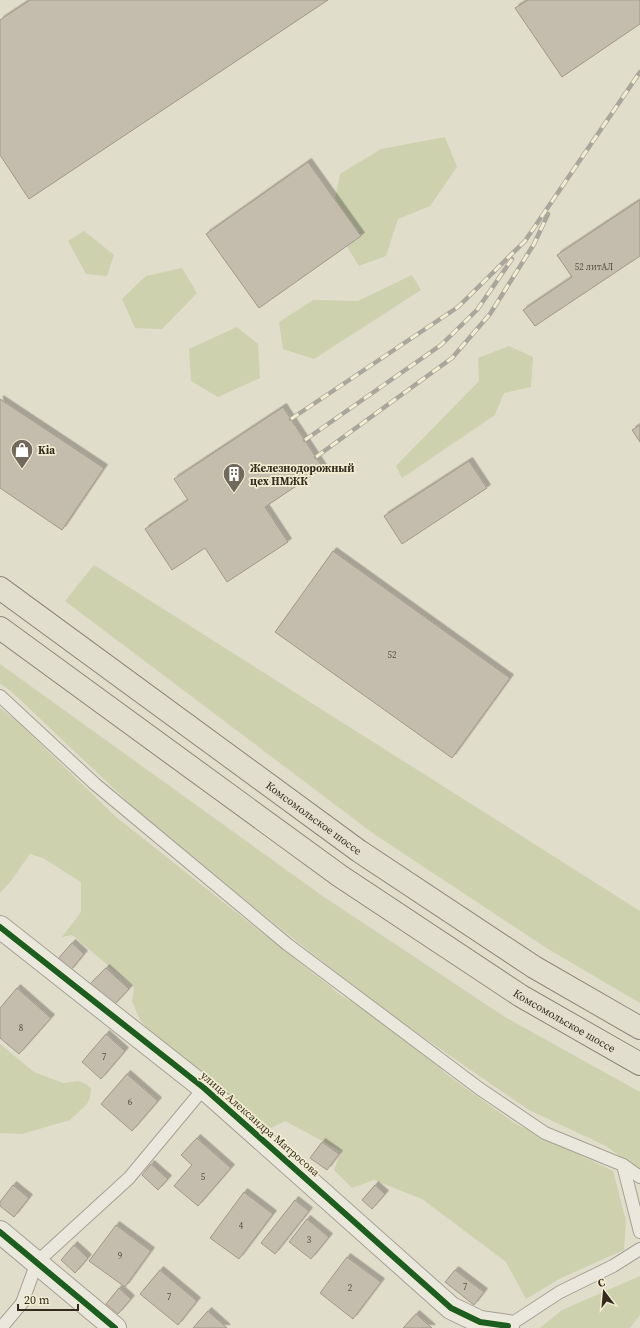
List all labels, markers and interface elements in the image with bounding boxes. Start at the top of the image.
house number: 52 литАЛ [575,261,613,273]
shop icon: Kia [9,437,35,470]
place label: Kia [38,443,55,458]
building icon: Железнодорожный цех НМЖК [221,461,247,494]
place label: Железнодорожный цех НМЖК [250,461,354,489]
house number: 52 [387,649,397,661]
street label: Комсомольское шоссе [263,778,365,858]
street label: Комсомольское шоссе [510,985,619,1056]
house number: 8 [19,1022,24,1034]
house number: 7 [102,1051,107,1063]
street label: улица Александра Матросова [197,1068,323,1180]
house number: 6 [128,1096,133,1108]
house number: 5 [201,1171,206,1183]
house number: 4 [239,1220,244,1232]
house number: 3 [307,1234,312,1246]
house number: 9 [118,1250,123,1262]
north arrow [584,1272,624,1312]
text: С [596,1275,607,1291]
house number: 7 [463,1281,468,1293]
house number: 2 [348,1282,353,1294]
scale bar [18,1286,78,1312]
house number: 7 [167,1291,172,1303]
text: 20 m [24,1292,50,1308]

